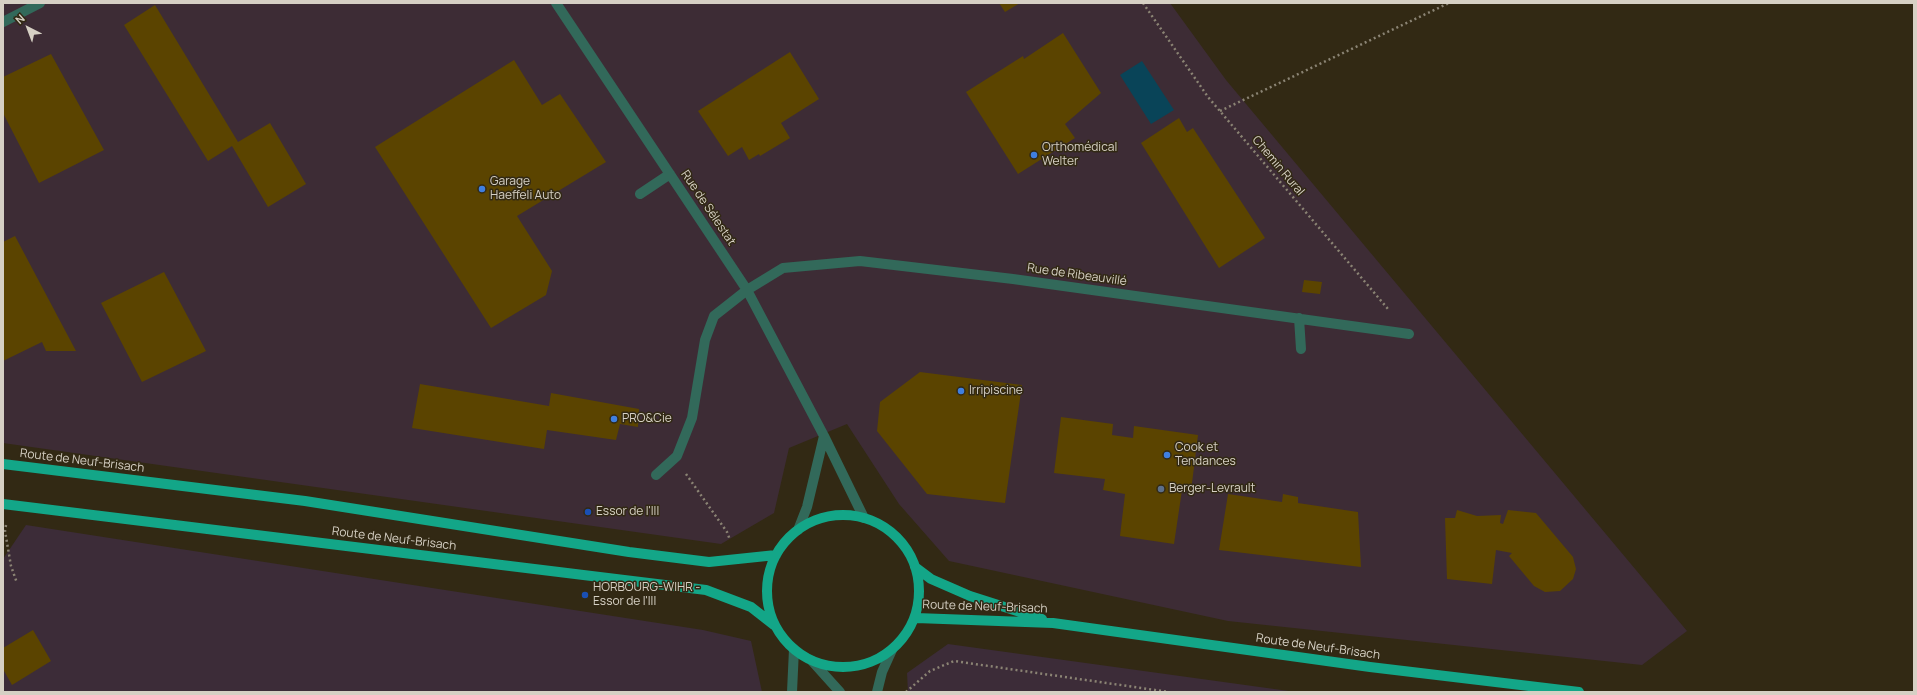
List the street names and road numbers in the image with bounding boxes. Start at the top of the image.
street label: Chemin Rural [1249,133,1307,199]
street label: Rue de Sélestat [678,168,738,248]
street label: Rue de Ribeauvillé [1026,261,1128,289]
street label: Route de Neuf-Brisach [19,446,145,476]
street label: Route de Neuf-Brisach [331,524,457,554]
street label: Route de Neuf-Brisach [922,598,1048,616]
street label: Route de Neuf-Brisach [1255,631,1381,663]

